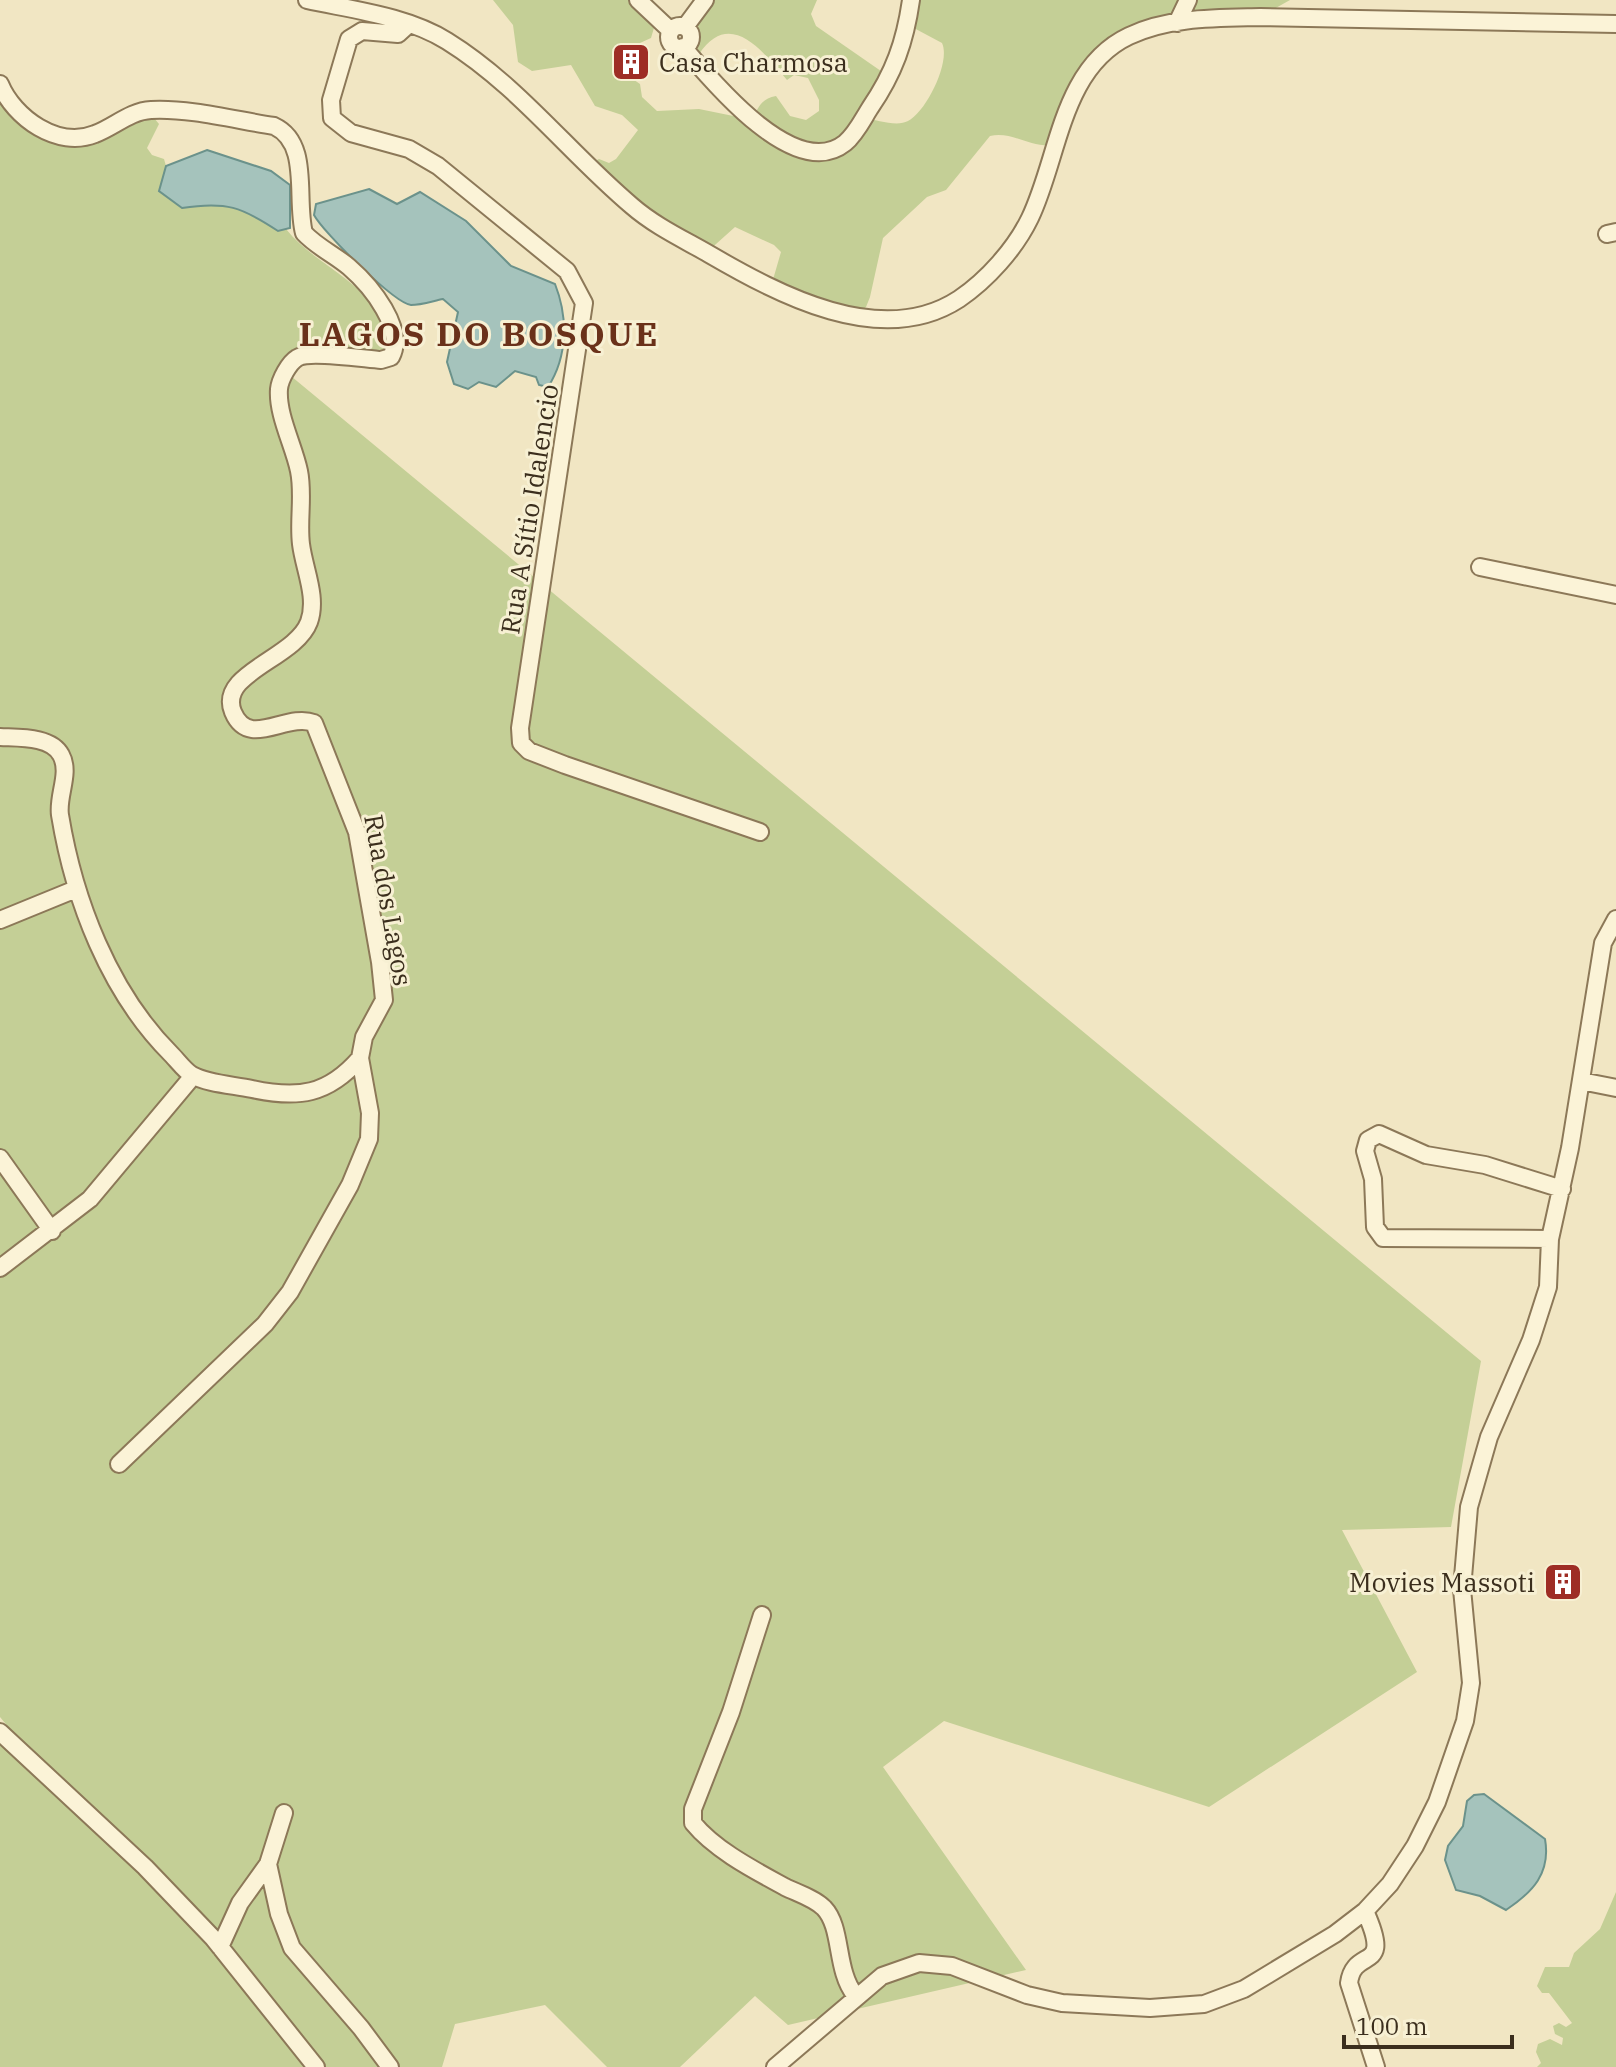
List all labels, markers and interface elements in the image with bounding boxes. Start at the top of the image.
building icon: Casa Charmosa [610,41,652,83]
place label: Casa Charmosa [659,45,848,79]
district label: LAGOS DO BOSQUE [299,311,659,355]
street label: Rua A Sítio Idalencio [492,382,566,636]
street label: Rua dos Lagos [357,812,421,988]
building icon: Movies Massoti [1542,1561,1584,1603]
place label: Movies Massoti [1349,1565,1535,1599]
scale bar [1344,1999,1512,2049]
text: 100 m [1356,2010,1428,2042]

